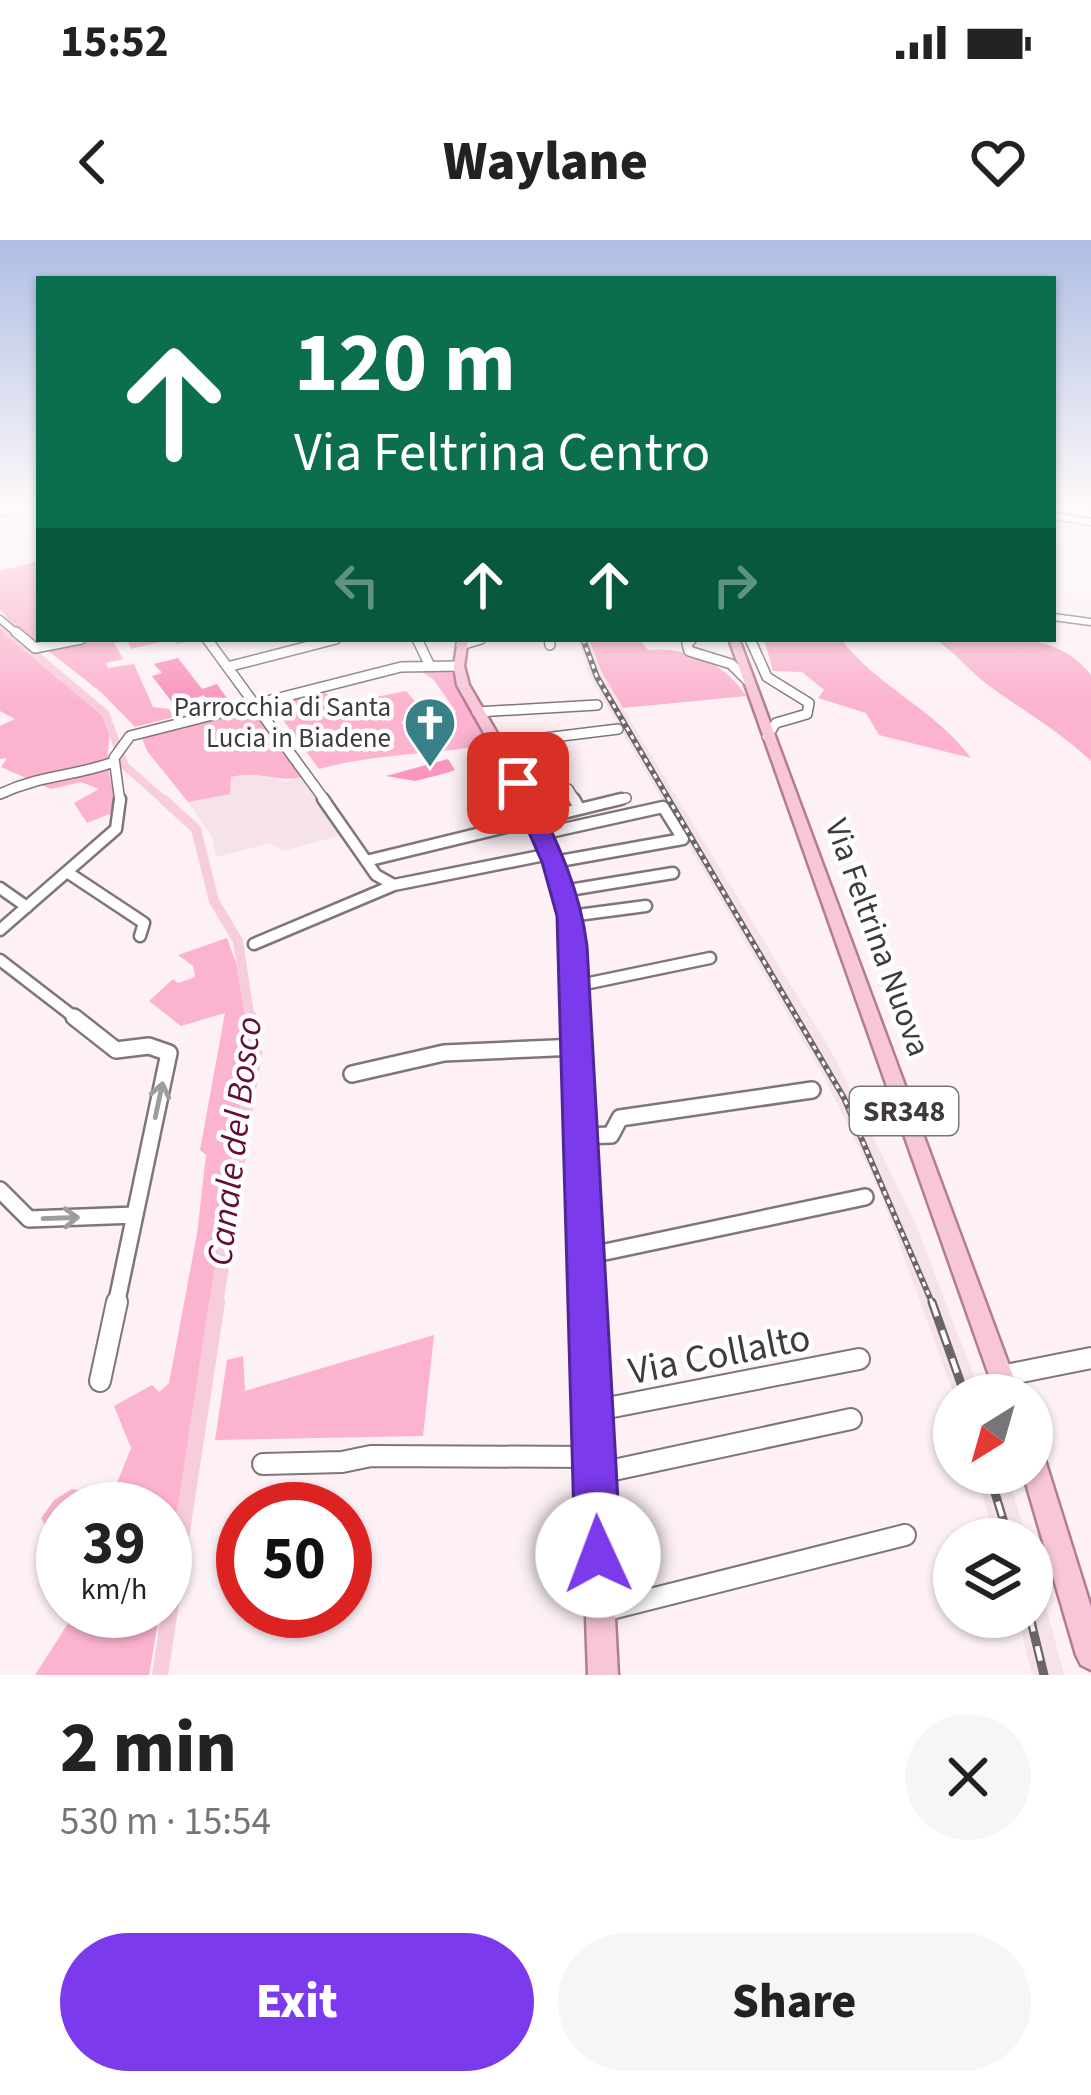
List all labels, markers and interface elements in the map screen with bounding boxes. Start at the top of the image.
text: 15:52 [60,10,169,74]
text: Waylane [443,124,648,201]
icon: back [60,129,126,195]
icon: heart [965,129,1031,195]
text: 120 m [294,304,516,424]
icon: ahead [96,324,252,480]
text: Via Feltrina Centro [294,415,710,492]
icon: left [324,552,390,618]
icon: ahead [450,552,516,618]
icon: ahead [576,552,642,618]
icon: right [702,552,768,618]
place label: Parrocchia di Santa Lucia in Biadene [174,688,391,758]
church icon: Parrocchia di Santa Lucia in Biadene [402,695,458,769]
pin [467,732,569,834]
icon: arrive [485,750,551,816]
street label: Via Feltrina Nuova [813,812,942,1063]
water label: Canale del Bosco [194,1014,275,1269]
one-way arrow [148,1082,171,1120]
road number: SR348 [850,1087,958,1135]
one-way arrow [41,1206,80,1229]
street label: Via Collalto [624,1310,815,1400]
north arrow [933,1374,1053,1494]
map controls [933,1374,1053,1638]
speed limit sign: 50 [216,1482,372,1638]
position arrow [535,1492,661,1618]
text: 39 [82,1502,146,1587]
button: layers [933,1518,1053,1638]
text: km/h [81,1568,147,1611]
text: 2 min [60,1697,237,1800]
button: close [905,1714,1031,1840]
text: 530 m · 15:54 [60,1794,271,1850]
button: Exit [60,1933,534,2071]
button: Share [558,1933,1031,2071]

